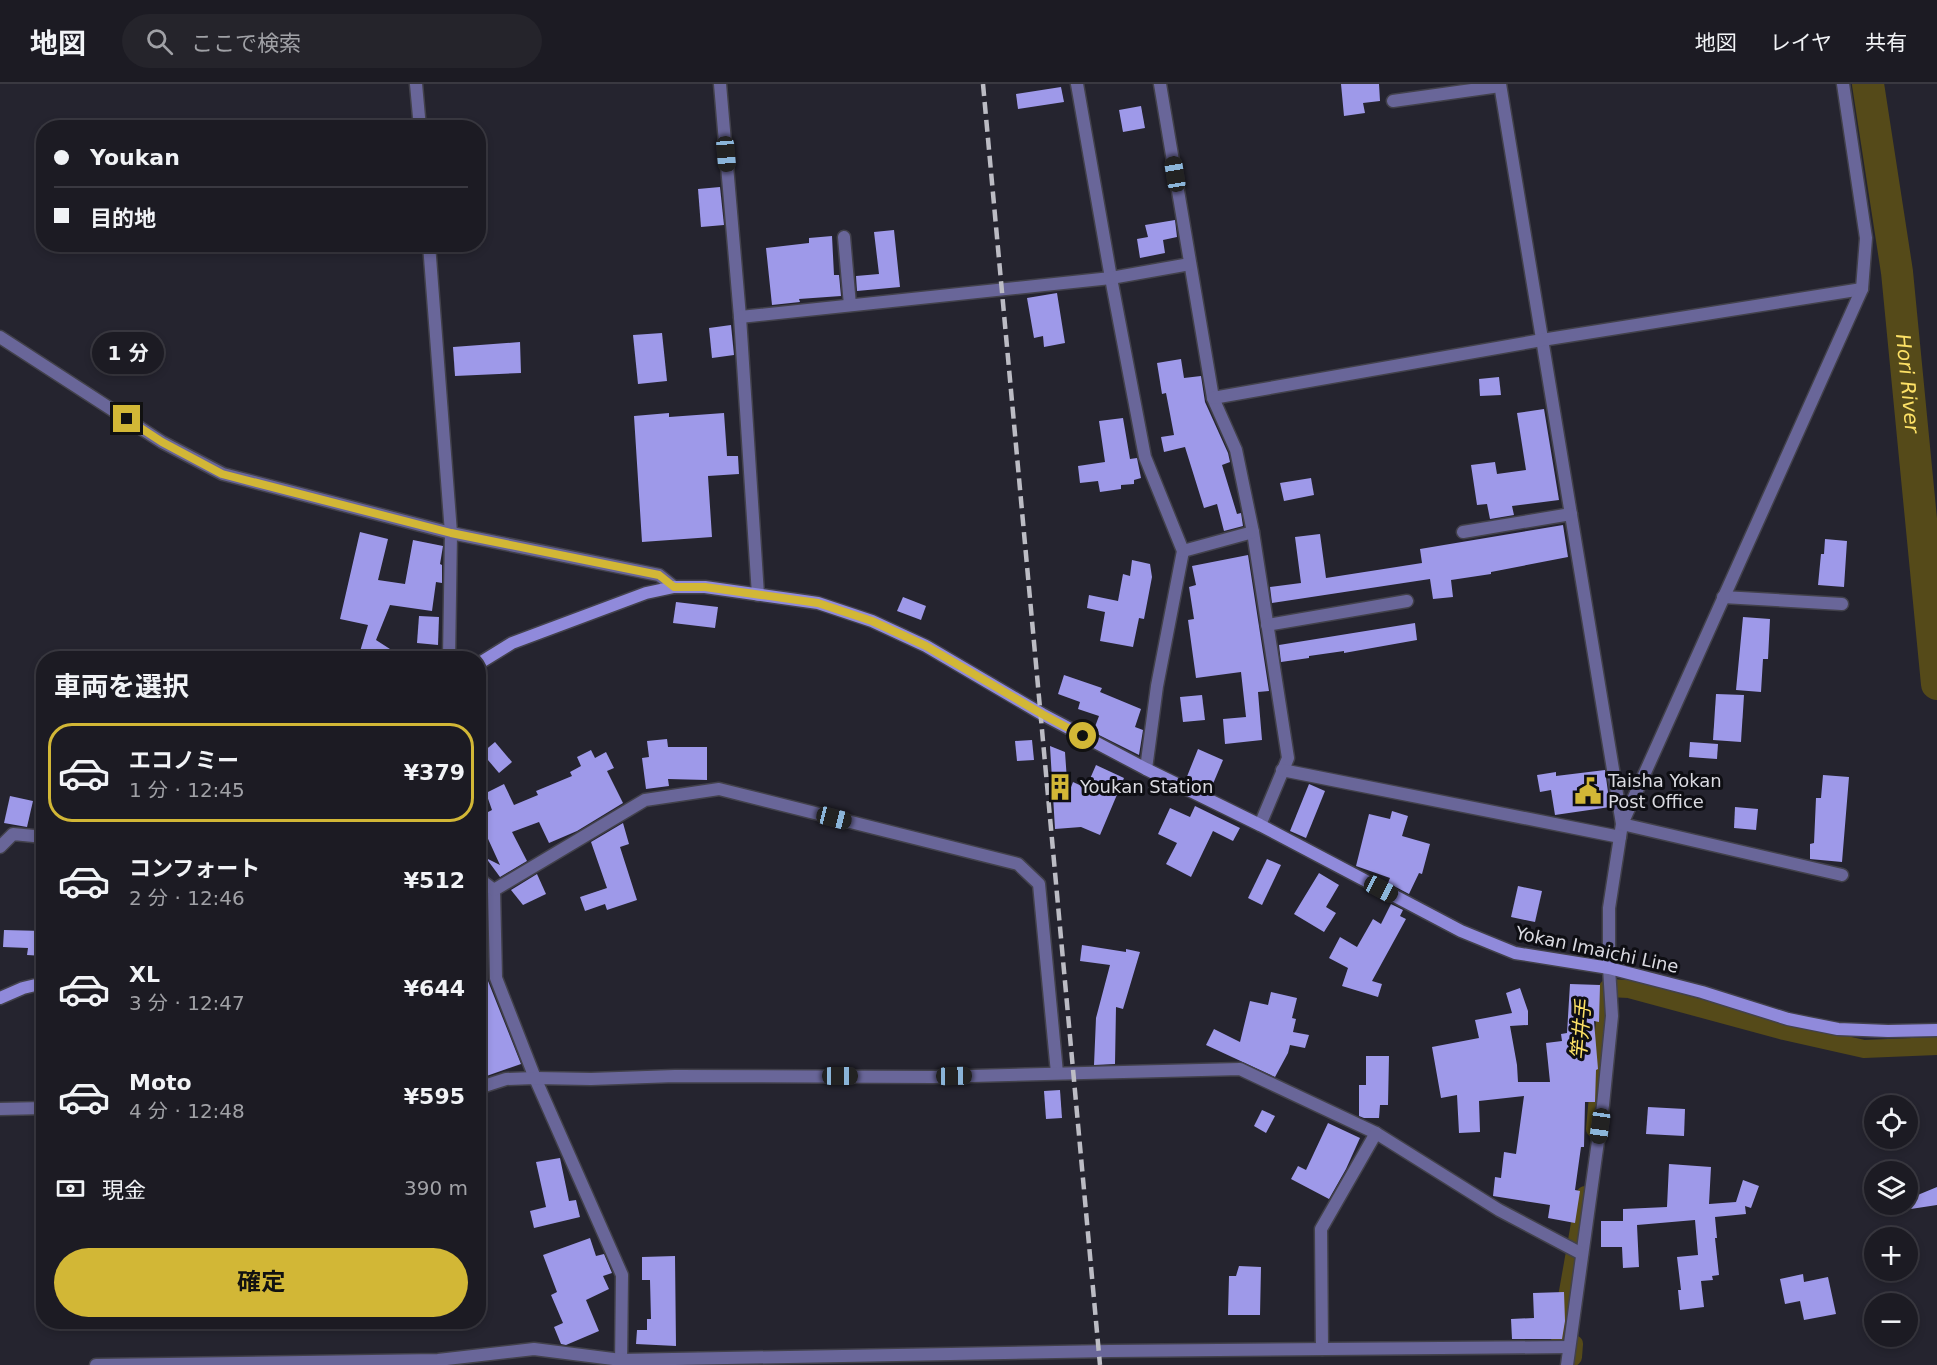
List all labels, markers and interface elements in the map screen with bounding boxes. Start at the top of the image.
search box [122,14,542,68]
icon: search [143,25,176,58]
text: 地図 [30,27,86,60]
text: ここで検索 [191,31,301,56]
text: 地図 [1695,31,1737,55]
text: レイヤ [1770,31,1832,55]
text: 共有 [1865,31,1907,55]
car [715,135,737,173]
text: Youkan [90,145,180,170]
car [1163,155,1187,193]
text: 目的地 [90,206,156,231]
callout: 1 分 [91,332,163,374]
water label: Hori River [1891,333,1925,436]
text: 1 分 [108,341,148,365]
route end [113,405,140,432]
text: 車両を選択 [54,671,189,702]
route start [1069,722,1096,749]
icon: car [57,746,111,800]
text: エコノミー [129,748,239,773]
text: ¥379 [404,760,465,785]
place label: Taisha Yokan Post Office [1607,770,1722,812]
building icon: Youkan Station [1045,772,1075,802]
place label: Youkan Station [1079,776,1213,797]
public building icon: Taisha Yokan Post Office [1573,776,1603,806]
text: 1 分 · 12:45 [129,778,245,802]
car [814,805,854,831]
icon: car [57,854,111,908]
text: コンフォート [129,856,260,881]
text: ¥512 [404,868,465,893]
car [1361,873,1401,905]
text: 2 分 · 12:46 [129,886,245,910]
street label: Yokan Imaichi Line [1513,922,1681,977]
icon: car [57,962,111,1016]
text: XL [129,962,160,987]
text: ¥644 [404,976,465,1001]
text: 3 分 · 12:47 [129,991,245,1015]
water label: 竿井手 [1566,998,1596,1061]
car [822,1067,858,1085]
car [936,1067,972,1085]
icon: car [57,1070,111,1124]
text: Moto [129,1070,192,1095]
text: ¥595 [404,1084,465,1109]
map controls [1864,1095,1918,1347]
button: locate [1864,1095,1918,1149]
text: 4 分 · 12:48 [129,1099,245,1123]
car [1589,1107,1611,1145]
button: layers [1864,1161,1918,1215]
icon: cash [54,1172,87,1205]
text: 390 m [404,1176,468,1200]
text: 現金 [102,1178,146,1203]
button: + [1864,1227,1918,1281]
button: 確定 [54,1248,468,1317]
button: − [1864,1293,1918,1347]

